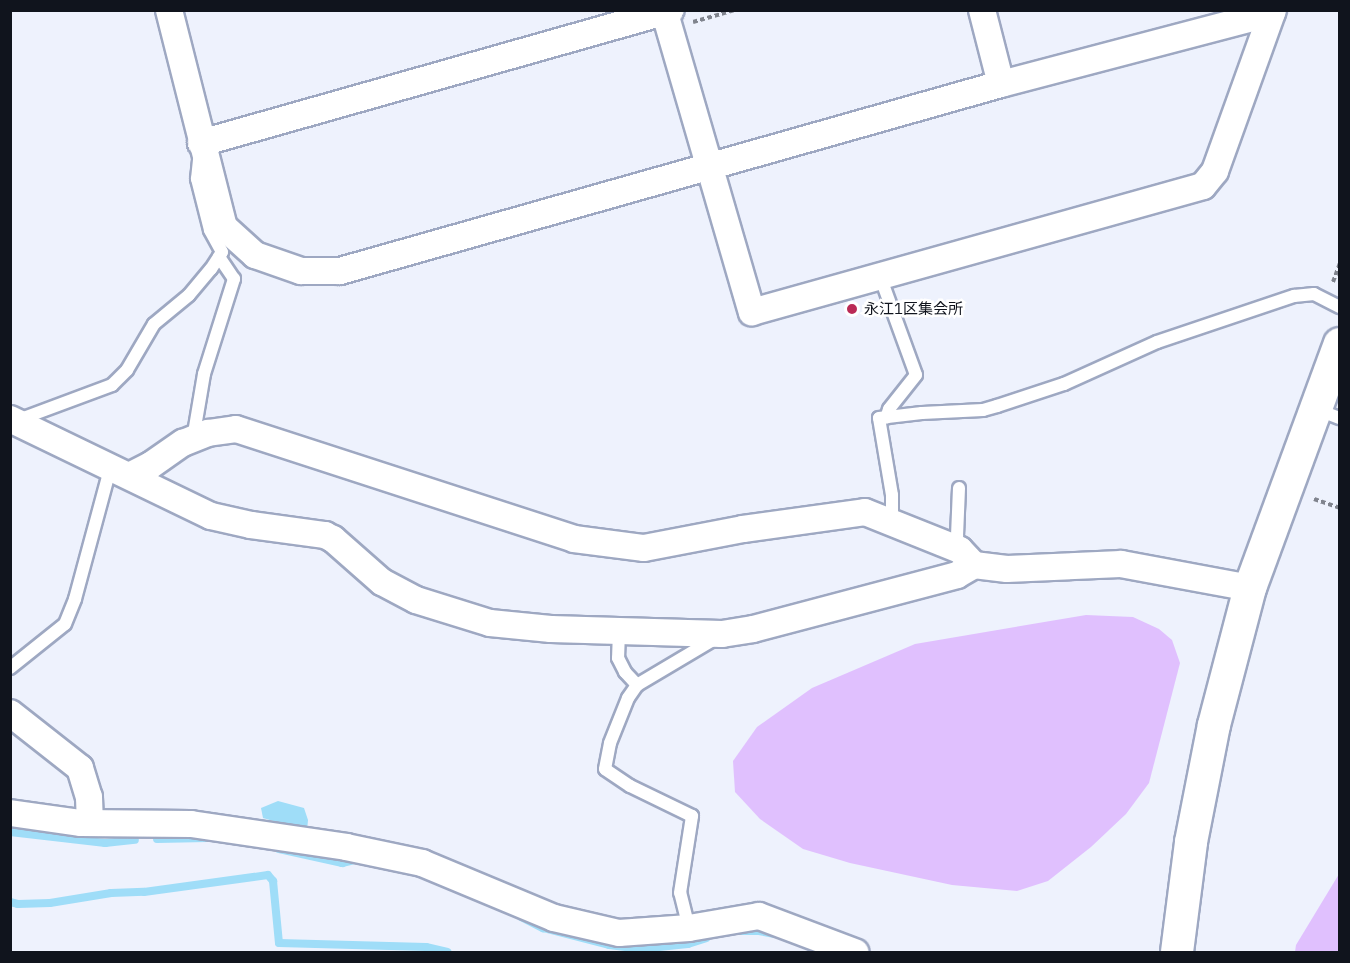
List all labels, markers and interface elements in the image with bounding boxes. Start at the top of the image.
place label: 永江1区集会所 [864,300,963,318]
marker: 永江1区集会所 [845,302,859,316]

